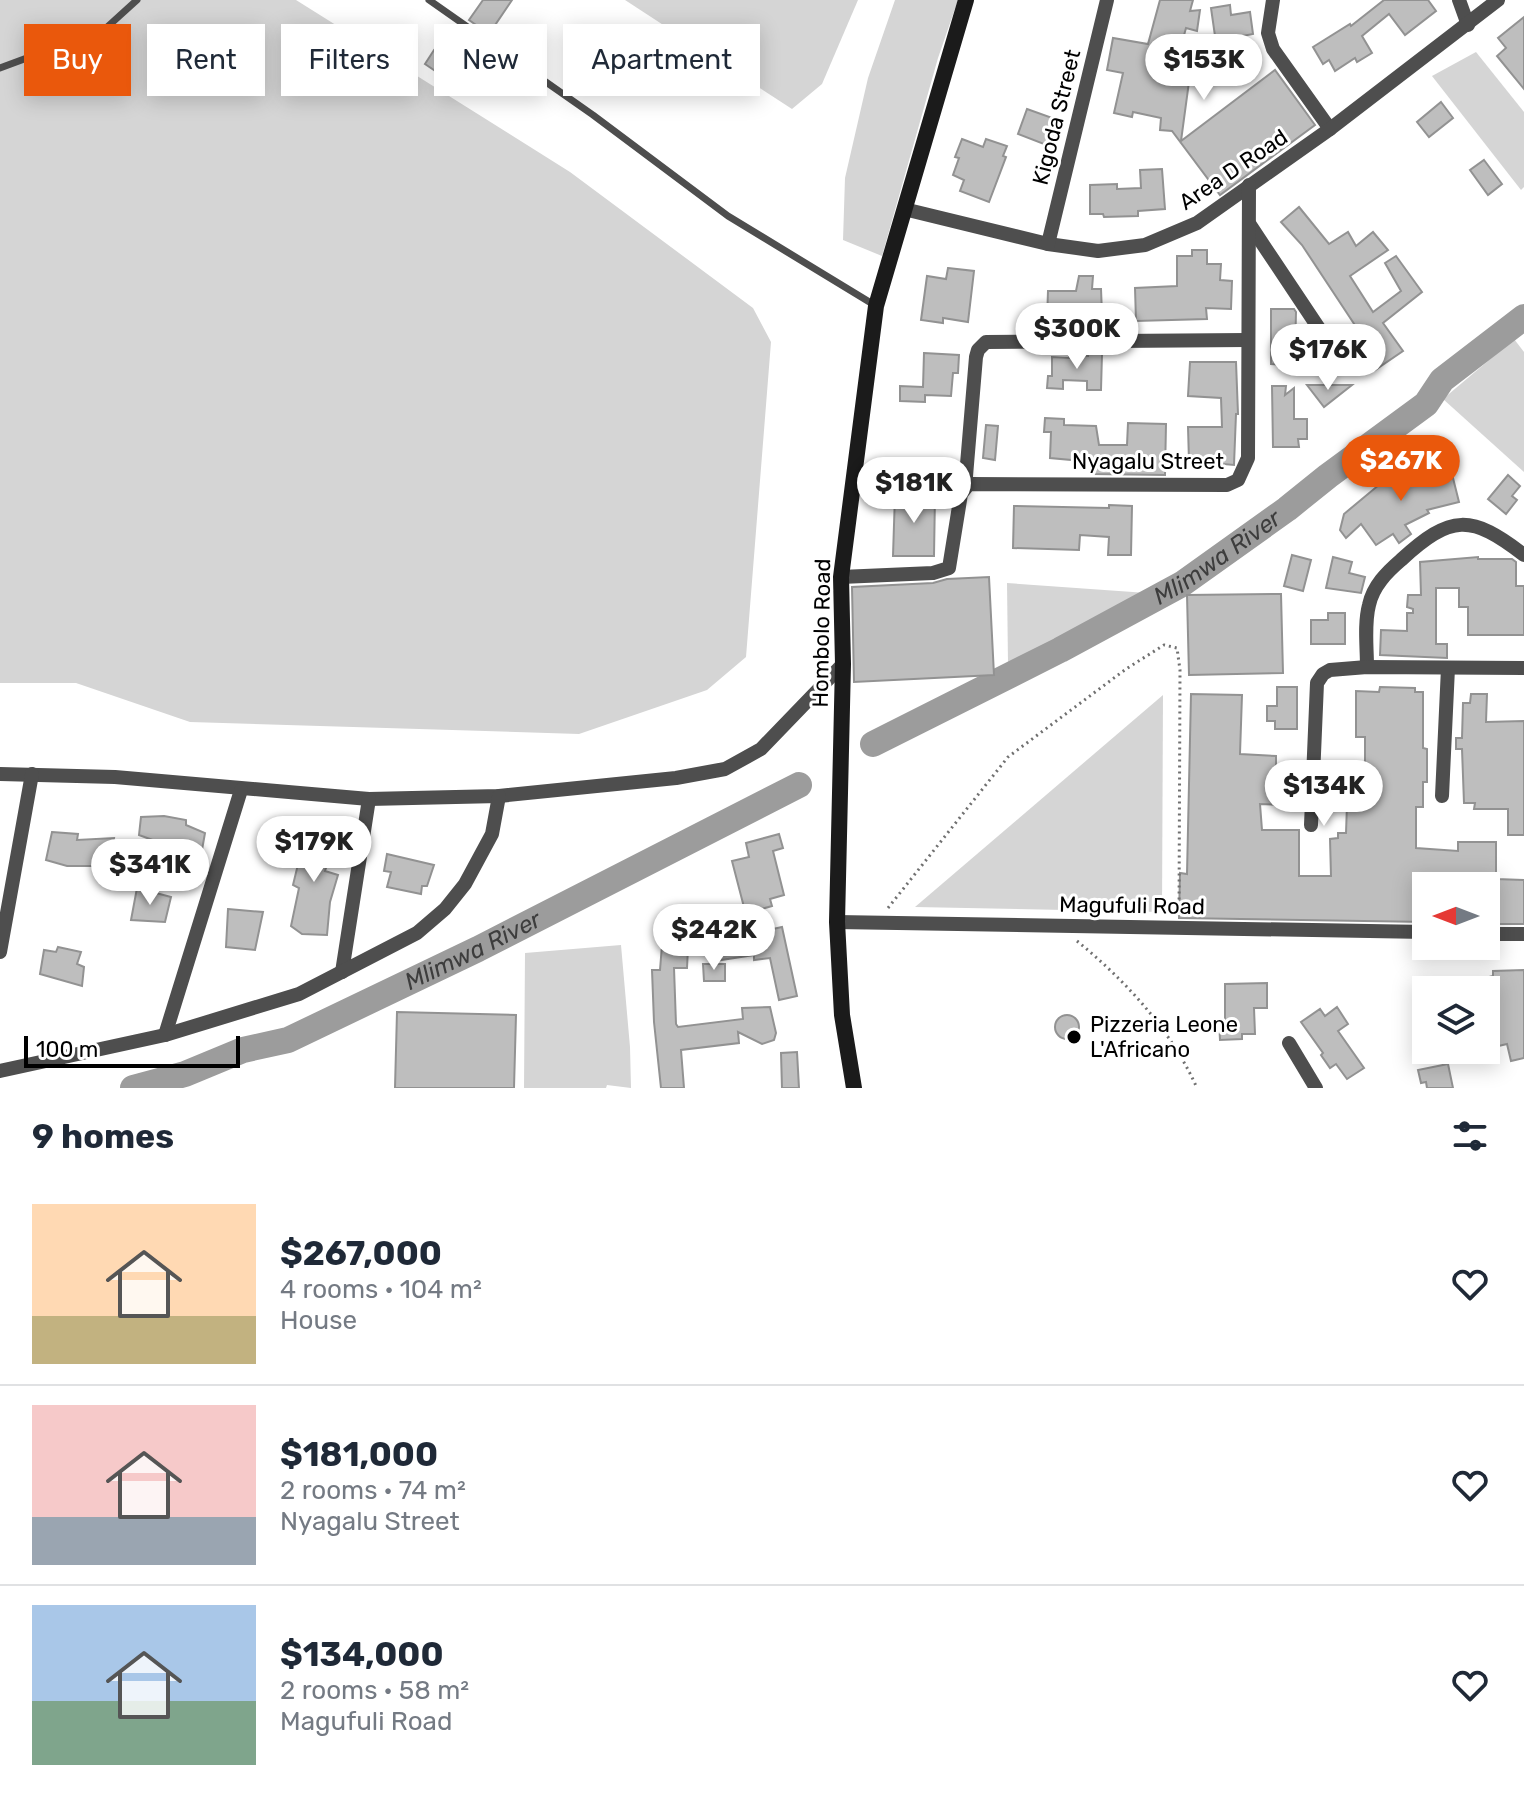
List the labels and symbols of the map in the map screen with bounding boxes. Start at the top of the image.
pin: $153K [1148,34,1260,102]
street label: Kigoda Street [1027,46,1086,188]
street label: Area D Road [1174,123,1293,216]
pin: $300K [1021,303,1133,371]
pin: $176K [1272,324,1384,392]
pin: $267K [1345,435,1457,503]
street label: Nyagalu Street [1072,448,1224,475]
pin: $181K [858,457,970,525]
water label: Mlimwa River [1149,503,1287,611]
street label: Hombolo Road [807,558,836,708]
pin: $134K [1268,760,1380,828]
pin: $179K [258,816,370,884]
pin: $341K [94,839,206,907]
north arrow [1412,872,1500,960]
street label: Magufuli Road [1059,891,1205,920]
pin: $242K [658,904,770,972]
water label: Mlimwa River [400,905,546,996]
place label: Pizzeria Leone L'Africano [1090,1011,1238,1063]
marker: Pizzeria Leone L'Africano [1065,1028,1083,1046]
scale bar [24,1032,240,1068]

